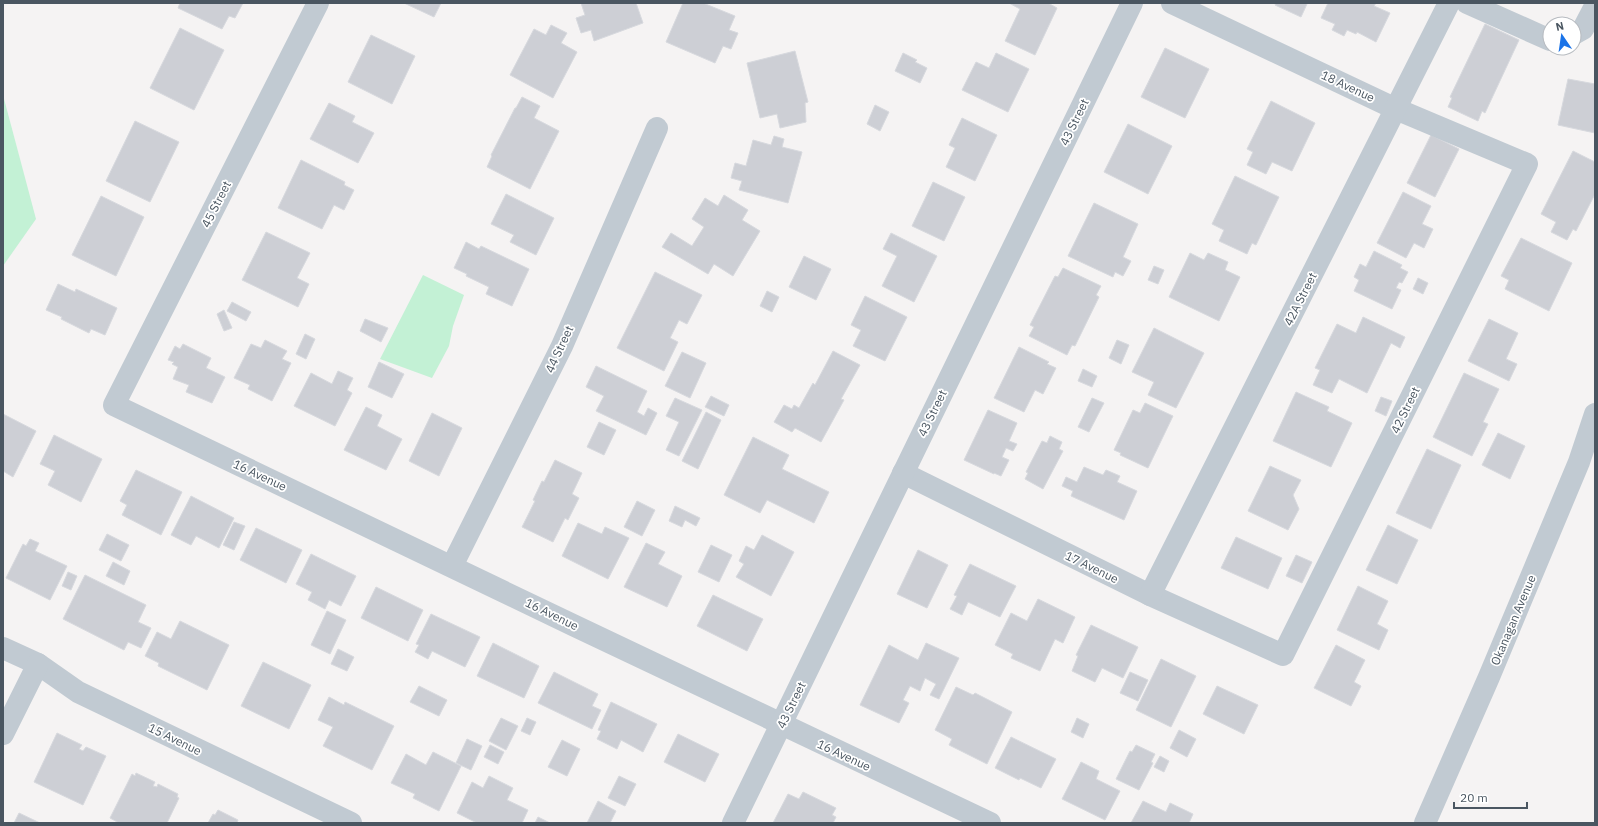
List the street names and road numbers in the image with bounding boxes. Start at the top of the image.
street label: 18 Avenue [1319,67,1378,105]
street label: 43 Street [1056,96,1092,148]
street label: 45 Street [198,178,234,230]
street label: 42A Street [1280,270,1320,328]
street label: 44 Street [542,323,576,375]
street label: 42 Street [1387,384,1423,436]
street label: 43 Street [914,387,950,439]
street label: 16 Avenue [231,456,290,494]
street label: 17 Avenue [1063,548,1121,586]
street label: Okanagan Avenue [1487,572,1539,667]
street label: 16 Avenue [523,595,581,633]
street label: 43 Street [773,679,809,731]
street label: 15 Avenue [146,720,204,758]
street label: 16 Avenue [815,736,874,774]

